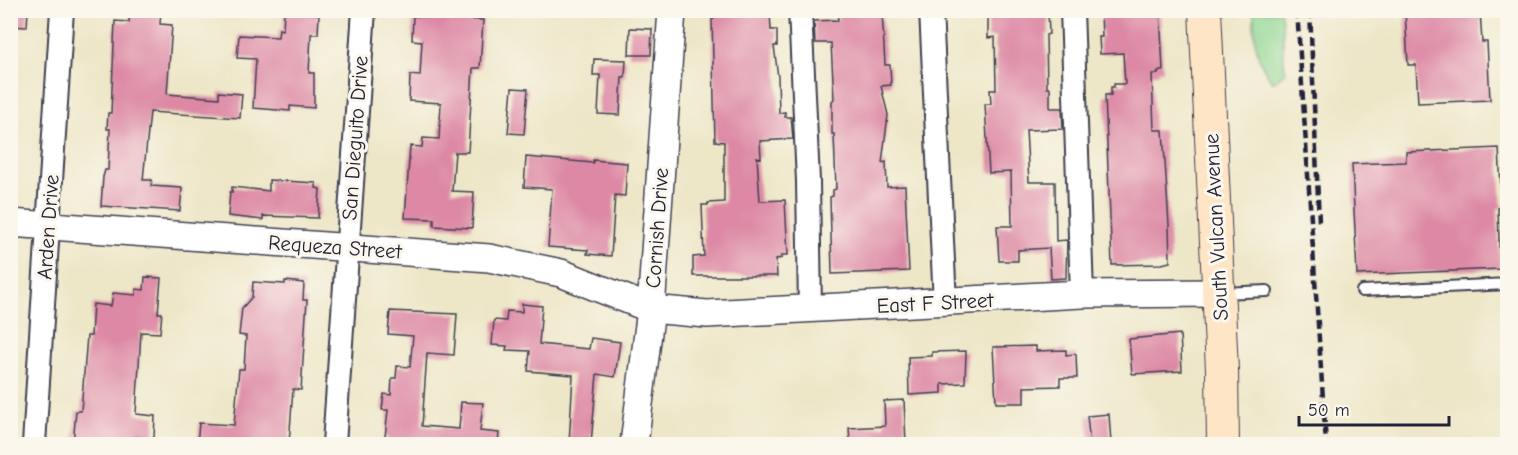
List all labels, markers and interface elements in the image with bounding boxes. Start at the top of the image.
street label: San Dieguito Drive [337,55,373,221]
street label: South Vulcan Avenue [1199,133,1233,321]
street label: Cornish Drive [641,167,673,289]
street label: Arden Drive [32,174,64,280]
street label: Requeza Street [267,230,404,264]
street label: East F Street [876,288,995,318]
scale bar [1299,389,1449,427]
text: 50 m [1308,400,1350,421]

